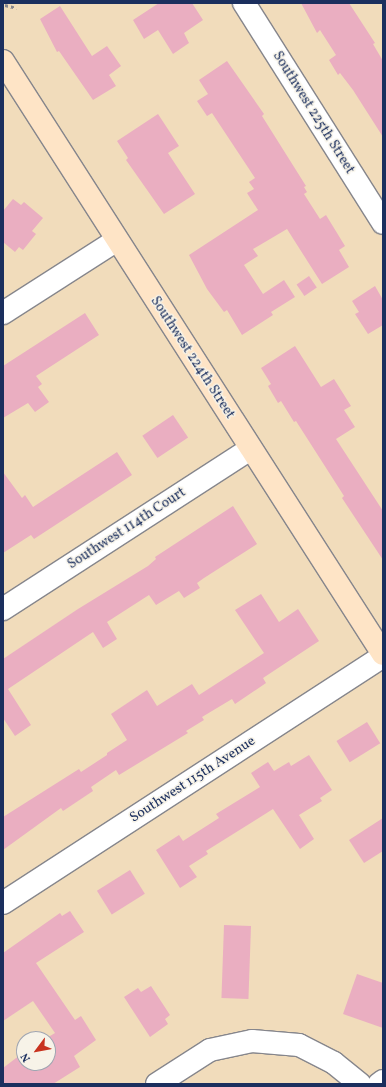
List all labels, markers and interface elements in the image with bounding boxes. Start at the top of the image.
street label: Southwest 225th Street [268,49,358,177]
street label: Southwest 224th Street [146,294,238,422]
street label: Southwest 114th Court [65,485,189,573]
street label: Southwest 115th Avenue [127,733,259,827]
north arrow [16,1031,56,1071]
text: N [18,1050,35,1064]

